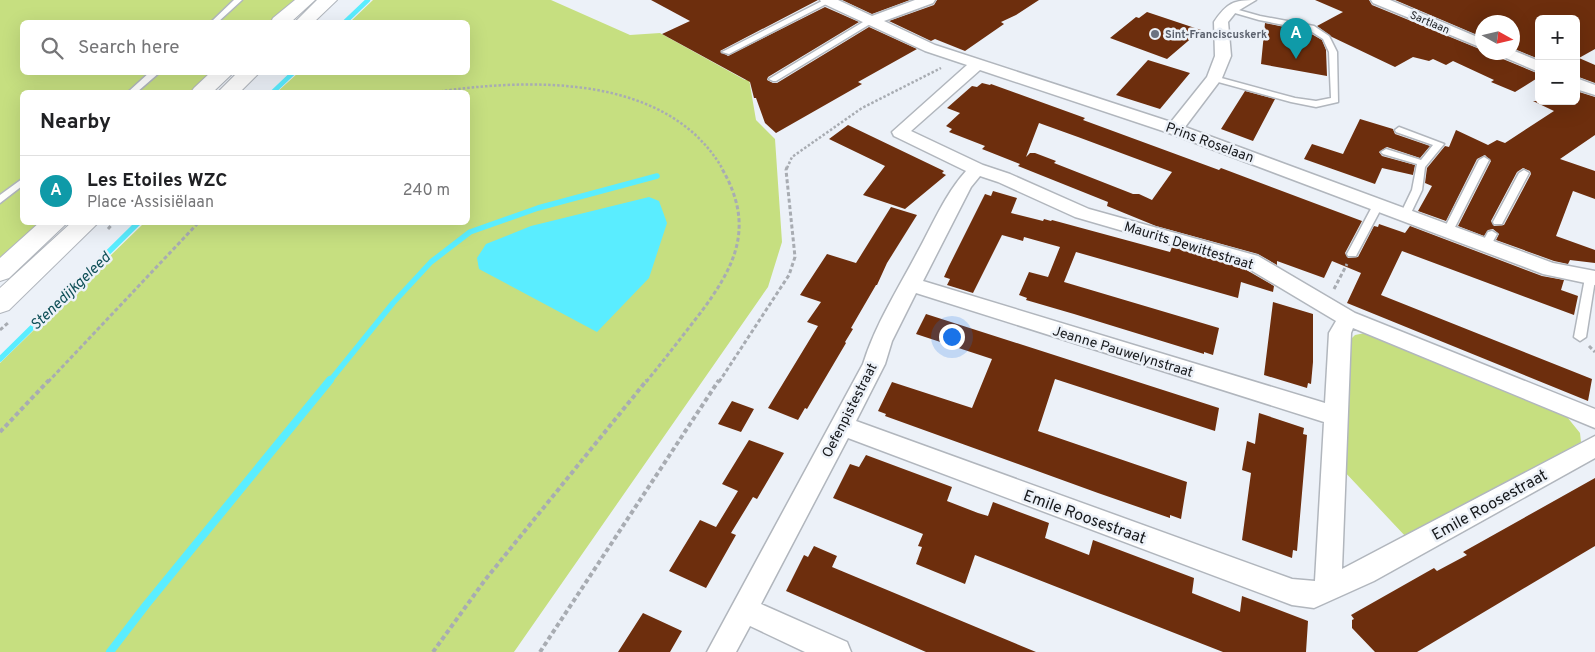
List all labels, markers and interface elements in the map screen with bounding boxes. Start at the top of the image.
street label: Sartlaan [1408,8,1452,38]
north arrow [1475,15,1520,60]
map controls [1535,15,1580,105]
button: + [1535,15,1580,60]
pin: A [1280,18,1312,59]
search box [20,20,470,75]
marker: Sint-Franciscuskerk [1149,28,1161,40]
place label: Sint-Franciscuskerk [1165,28,1267,42]
icon: search [38,34,66,62]
text: Search here [78,36,180,60]
button: − [1535,60,1580,105]
text: Nearby [40,109,111,136]
street label: Prins Roselaan [1163,120,1256,167]
text: Les Etoiles WZC [87,169,227,193]
text: A [50,181,62,201]
text: 240 m [403,181,450,201]
text: Place · Assisiëlaan [87,193,214,213]
street label: Maurits Dewittestraat [1122,219,1255,274]
water label: Stenedijkgeleed [27,248,116,335]
street label: Jeanne Pauwelynstraat [1050,323,1195,382]
your location [939,324,965,350]
street label: Oefenpistestraat [819,360,882,461]
street label: Emile Roosestraat [1429,466,1551,546]
street label: Emile Roosestraat [1020,486,1148,549]

